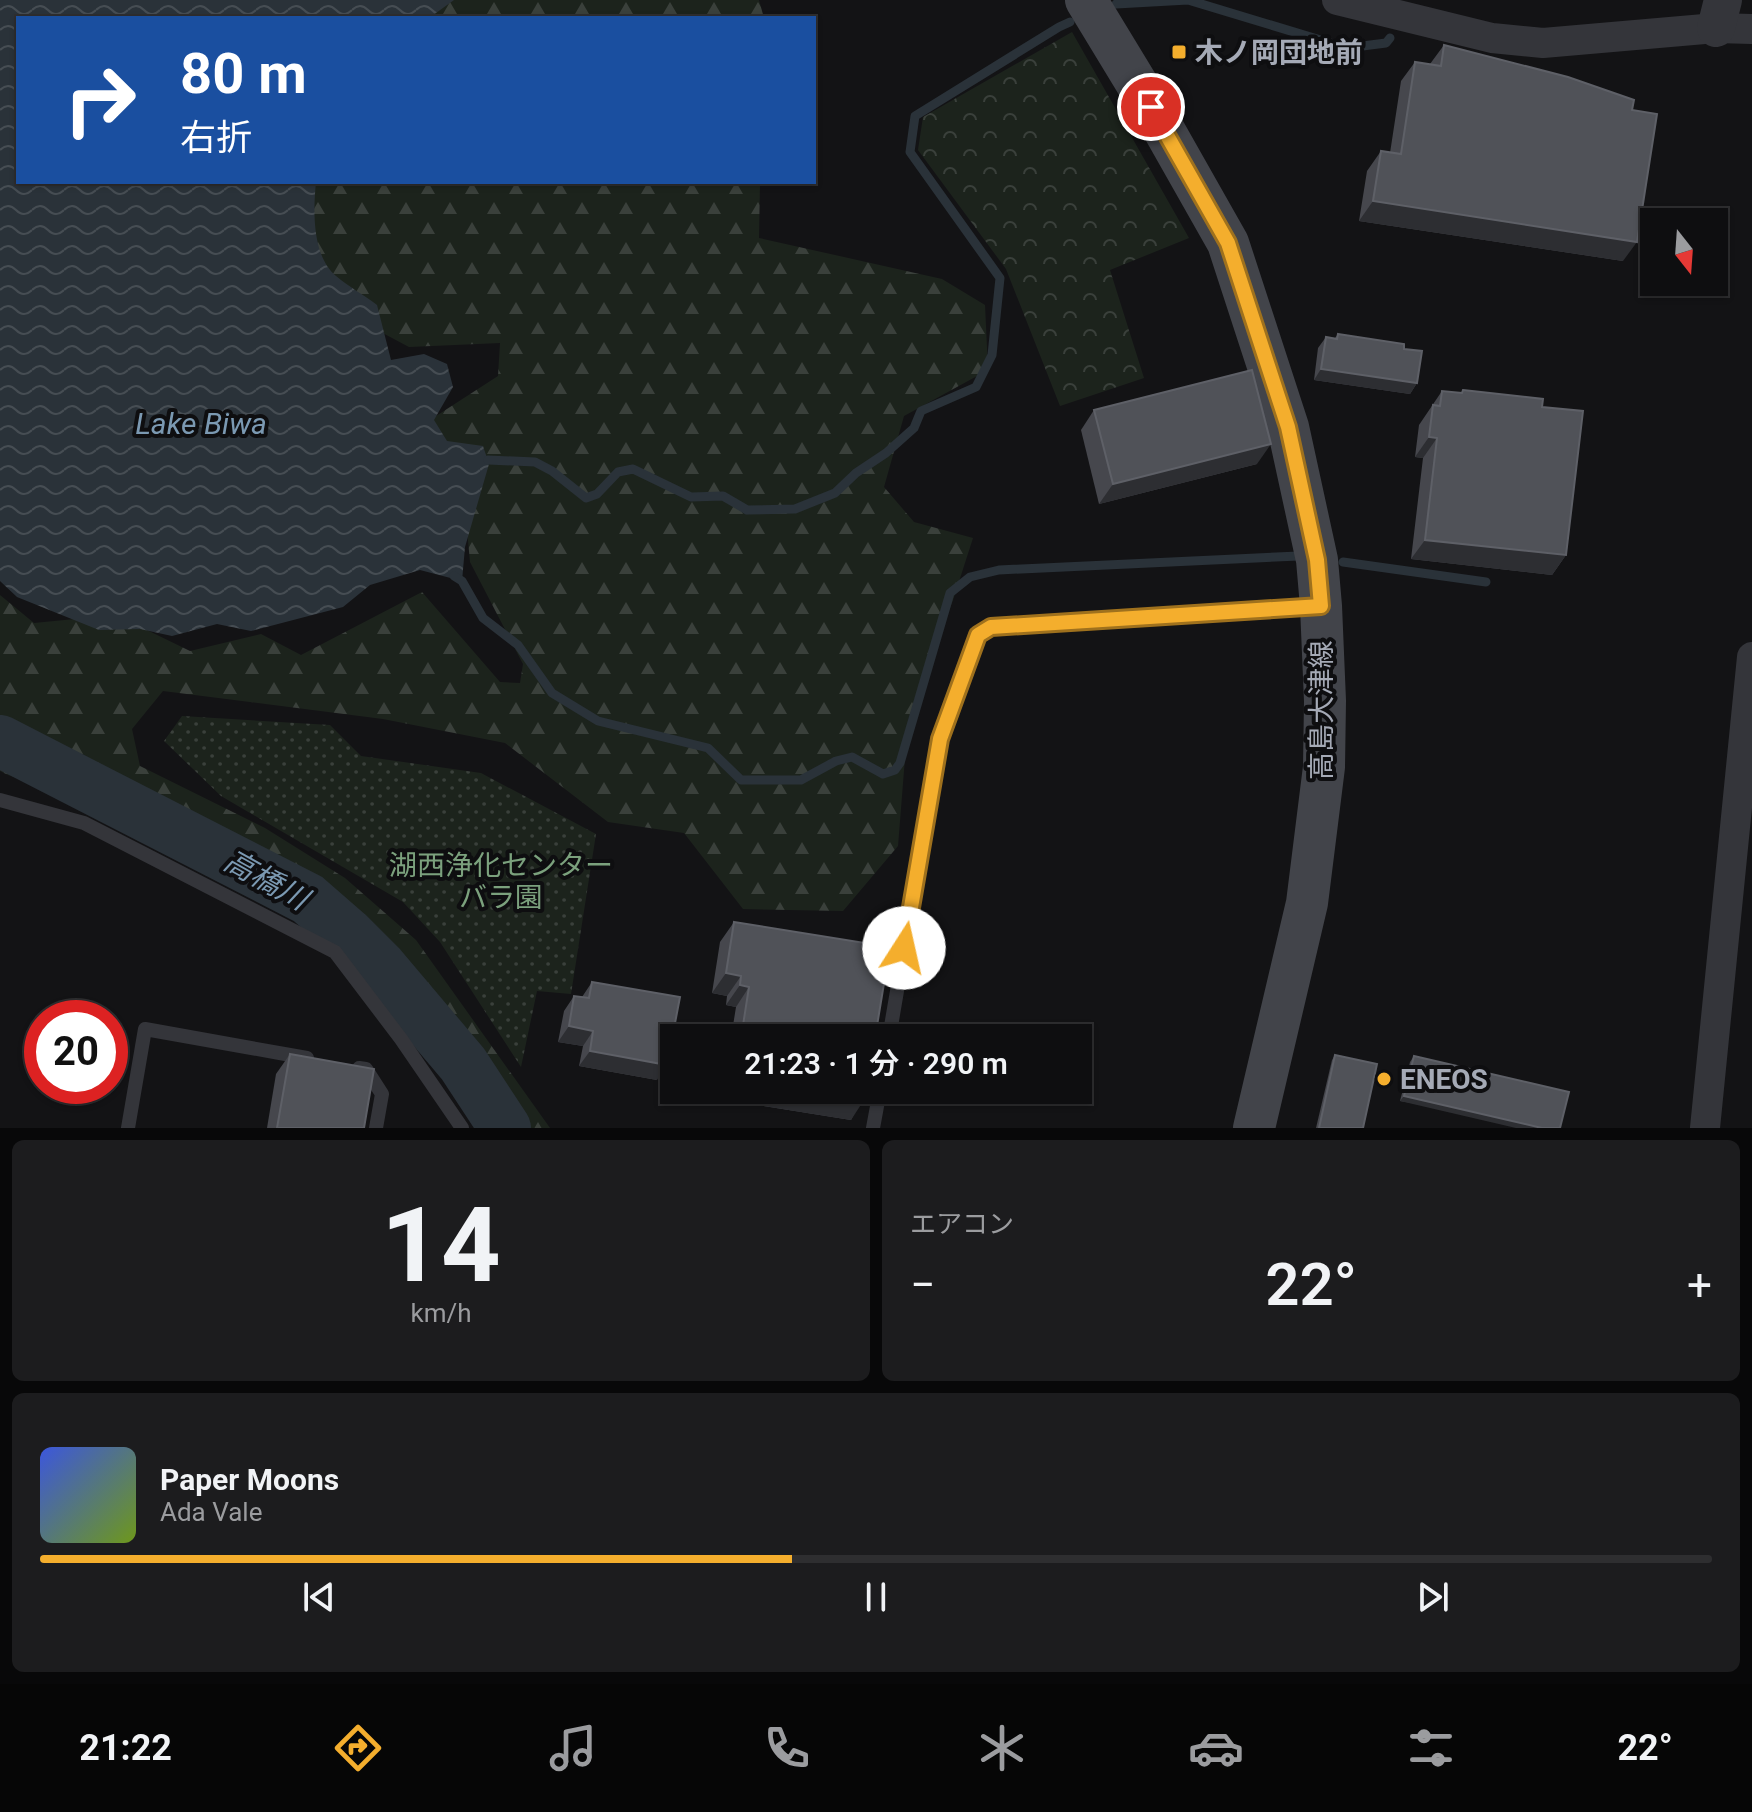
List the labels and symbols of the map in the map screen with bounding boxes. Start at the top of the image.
place label: 木ノ岡団地前 [1195,36,1363,69]
marker: 木ノ岡団地前 [1170,43,1188,61]
pin [1117,73,1185,141]
north arrow [1640,208,1728,296]
water label: Lake Biwa [135,406,267,441]
street label: 高島大津線 [1305,640,1338,780]
water label: 高橋川 [218,842,317,918]
park label: 湖西浄化センター バラ園 [389,849,613,914]
position arrow [862,906,946,990]
speed limit sign: 20 [24,1000,128,1104]
place label: ENEOS [1400,1063,1488,1096]
marker: ENEOS [1375,1070,1393,1088]

